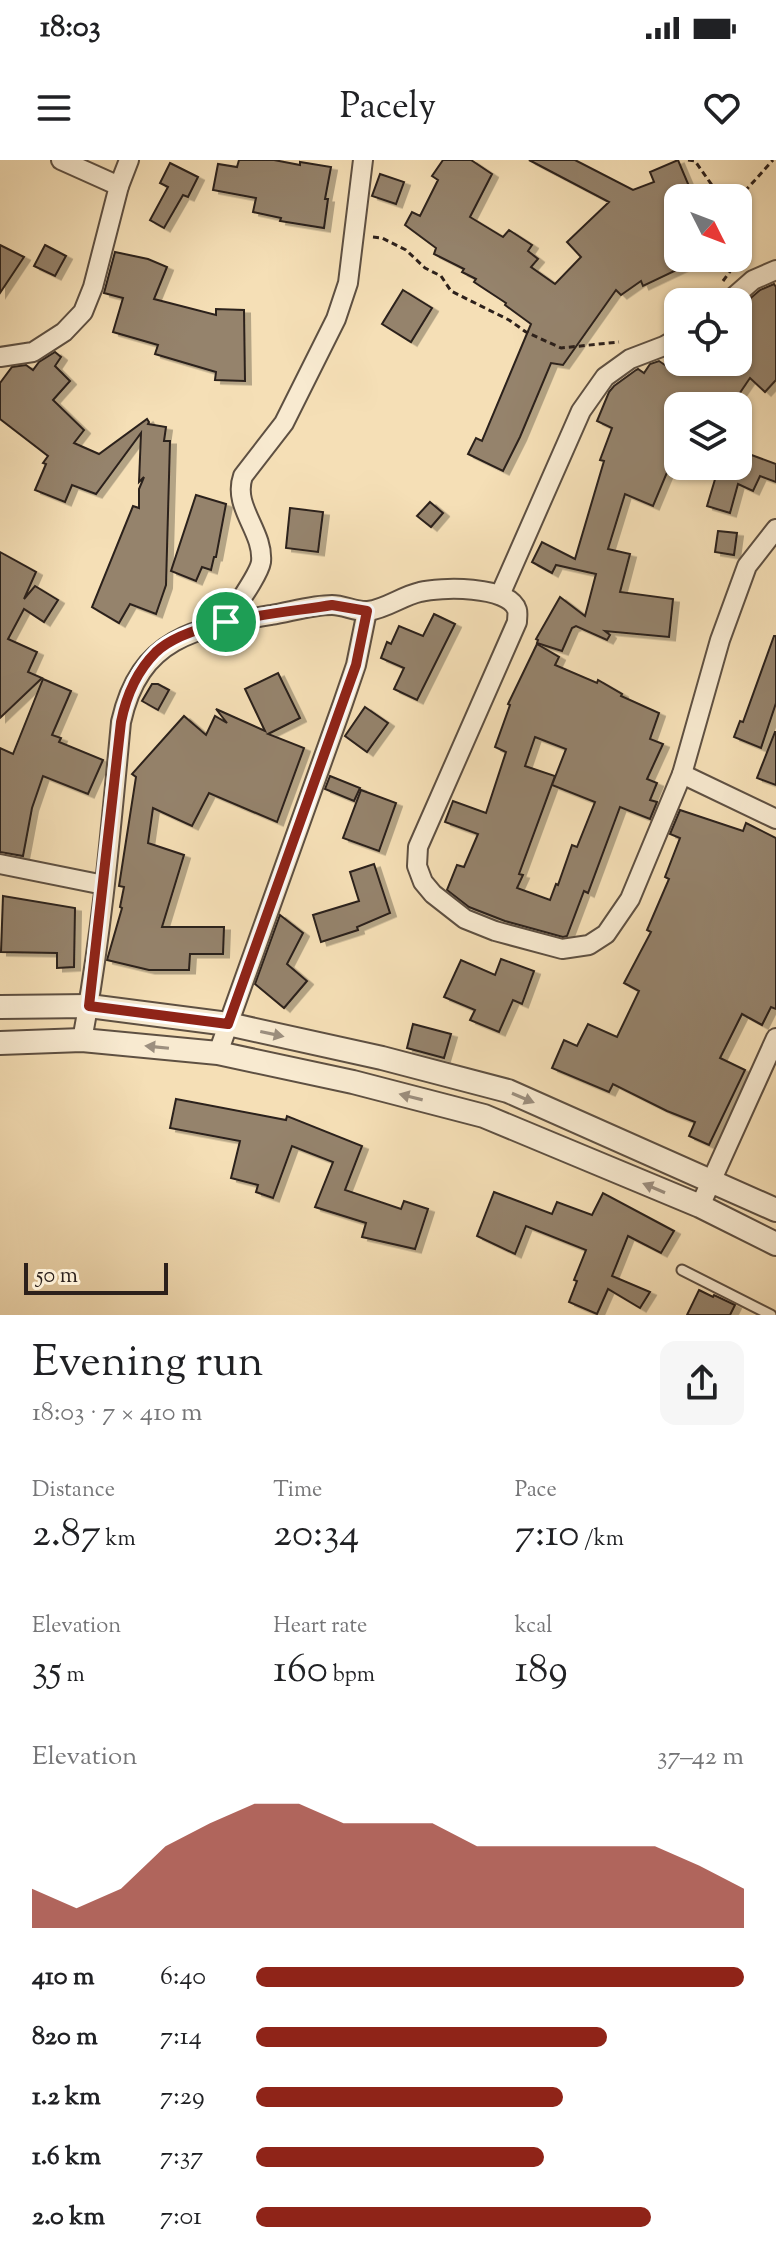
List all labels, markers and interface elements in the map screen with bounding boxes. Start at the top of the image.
text: 18:03 [40,7,101,50]
text: Pacely [340,82,436,134]
icon: menu [32,86,76,130]
icon: heart [700,86,744,130]
north arrow [664,184,752,272]
map controls [664,184,752,480]
button: locate [664,288,752,376]
button: layers [664,392,752,480]
pin [192,588,260,656]
icon: arrive [204,600,248,644]
one-way arrow [259,1028,284,1041]
one-way arrow [144,1040,169,1053]
one-way arrow [399,1091,424,1103]
one-way arrow [511,1092,535,1105]
one-way arrow [642,1181,666,1194]
scale bar [24,1259,168,1295]
text: 50 m [36,1261,78,1293]
text: Evening run [32,1333,264,1396]
button: share [660,1341,744,1425]
text: 18:03 · 7 × 410 m [32,1395,203,1432]
text: Distance [32,1475,115,1507]
text: Time [273,1475,322,1507]
text: Pace [515,1475,557,1507]
text: 2.87 [32,1507,101,1564]
text: 20:34 [273,1507,360,1564]
text: 7:10 [515,1507,579,1564]
text: km [101,1524,136,1556]
text: /km [579,1524,624,1556]
text: Elevation [32,1611,121,1643]
text: Heart rate [273,1611,367,1643]
text: kcal [515,1611,552,1643]
text: 35 [32,1643,62,1700]
text: 160 [273,1643,328,1700]
text: 189 [515,1643,568,1700]
text: m [62,1660,85,1692]
text: bpm [328,1660,375,1692]
text: Elevation [32,1739,137,1776]
text: 37–42 m [657,1739,744,1776]
text: 410 m [32,1959,94,1996]
text: 6:40 [160,1959,206,1996]
text: 820 m [32,2019,98,2056]
text: 7:14 [160,2019,202,2056]
text: 1.2 km [32,2079,101,2116]
text: 7:29 [160,2079,205,2116]
text: 1.6 km [32,2139,101,2176]
text: 7:37 [160,2139,203,2176]
text: 2.0 km [32,2199,105,2236]
text: 7:01 [160,2199,202,2236]

